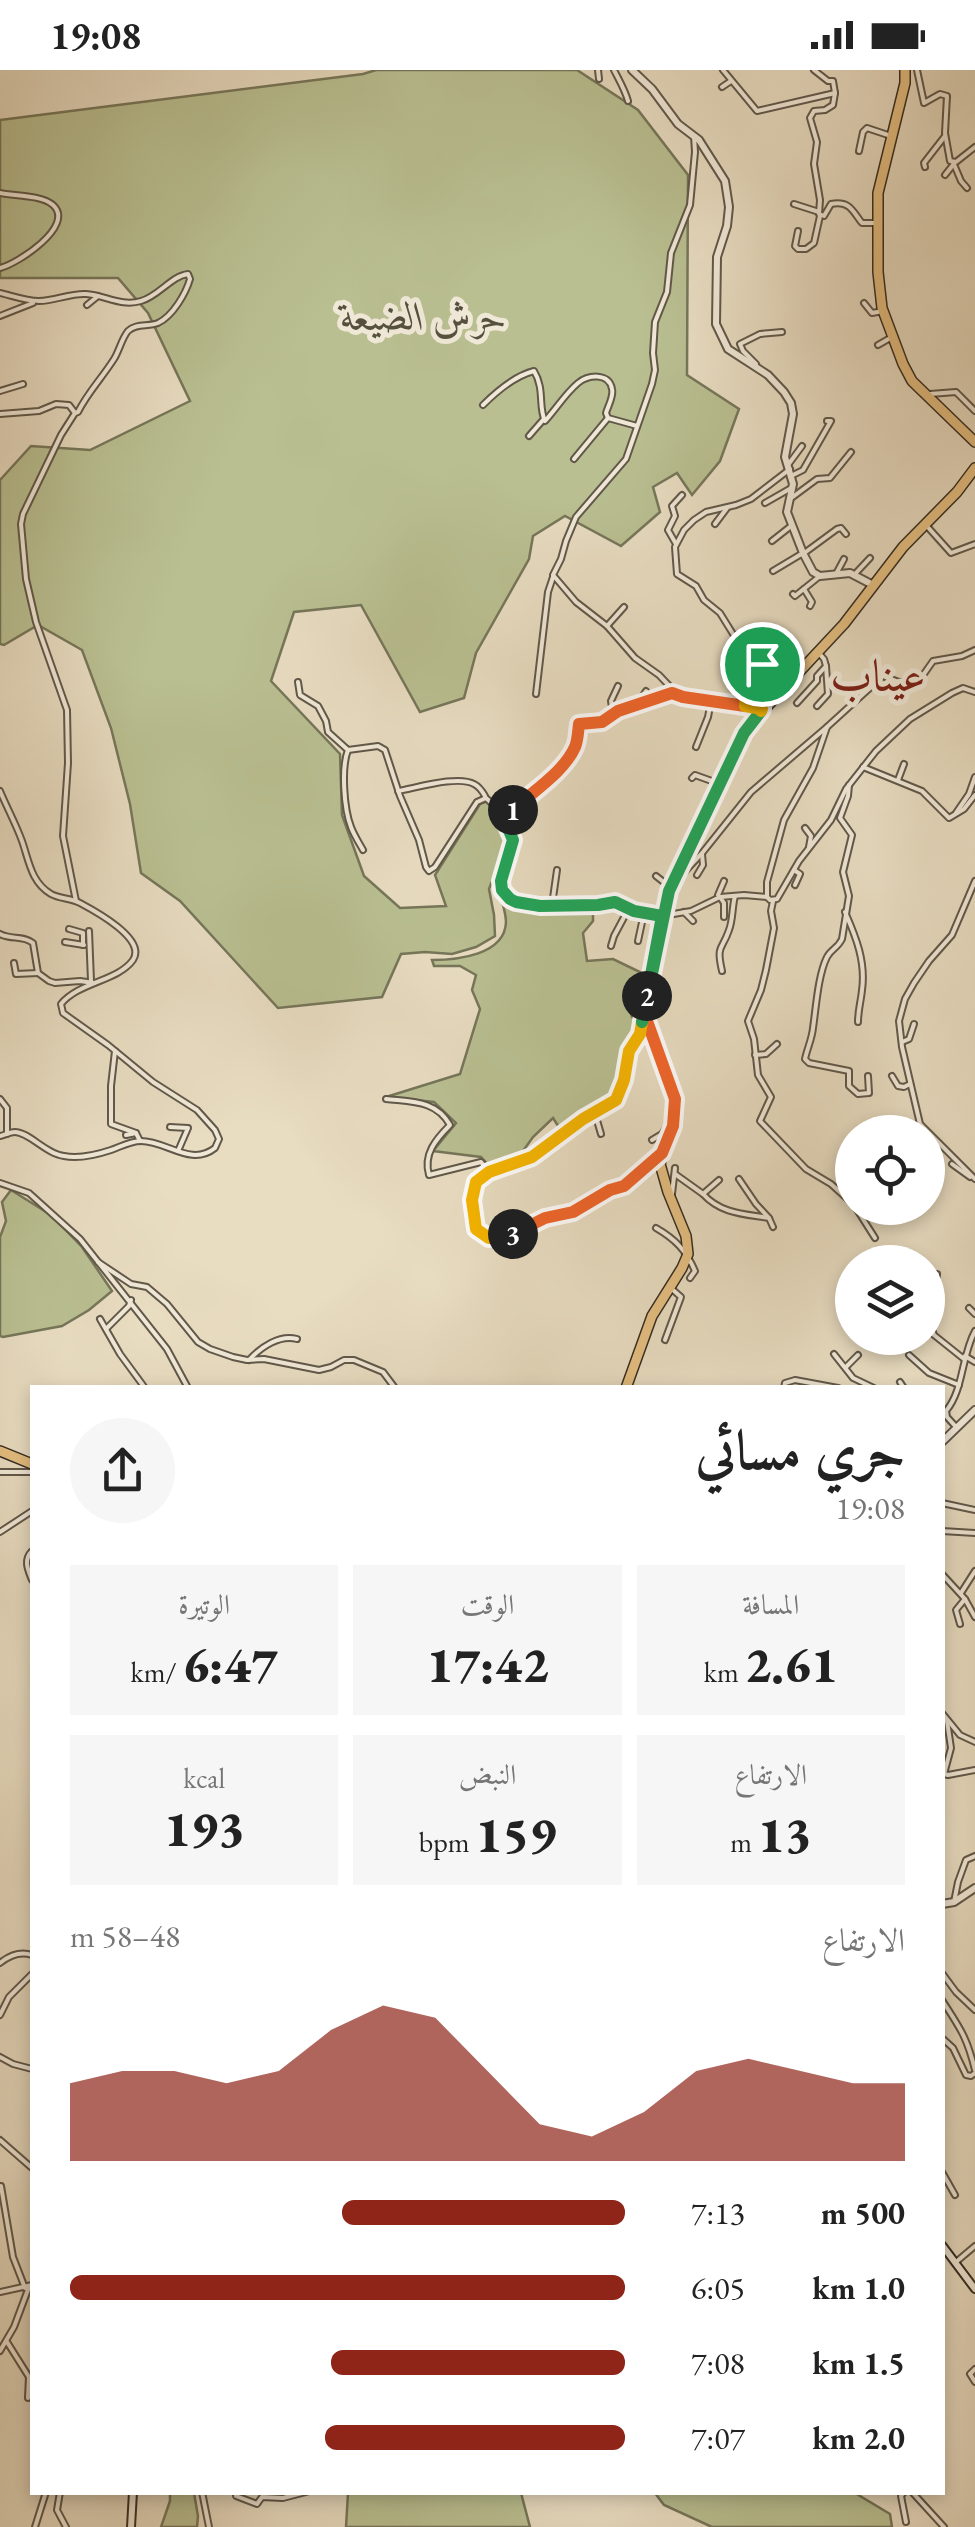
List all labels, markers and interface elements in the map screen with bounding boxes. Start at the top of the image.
text: 19:08 [50,11,141,60]
park label: حرش الضيعة [338,290,507,342]
pin [720,622,805,707]
icon: arrive [735,637,790,692]
district label: عيناب [830,646,926,704]
pin: 1 [488,785,538,835]
text: 1 [506,792,520,828]
pin: 2 [622,971,672,1021]
text: 2 [640,978,654,1014]
map controls [835,1115,945,1355]
button: locate [835,1115,945,1225]
pin: 3 [488,1209,538,1259]
text: 3 [506,1216,520,1252]
button: layers [835,1245,945,1355]
text: جري مسائي [696,1414,905,1485]
button: share [70,1418,175,1523]
text: 19:08 [836,1487,905,1529]
text: الوتيرة [178,1586,230,1622]
text: الوقت [461,1586,514,1622]
text: المسافة [742,1586,799,1622]
text: 6:47 [182,1632,278,1697]
text: 17:42 [426,1632,549,1697]
text: 2.61 [744,1632,838,1697]
text: /km [131,1654,182,1690]
text: km [704,1654,744,1690]
text: النبض [459,1756,516,1792]
text: الارتفاع [735,1756,807,1792]
text: kcal [183,1760,225,1796]
text: 193 [164,1796,245,1861]
text: 159 [475,1802,556,1867]
text: 13 [758,1802,812,1867]
text: bpm [419,1824,475,1860]
text: m [730,1824,758,1860]
text: 48–58 m [70,1915,180,1957]
text: الارتفاع [822,1919,905,1961]
text: 7:13 [691,2192,745,2234]
text: 500 m [821,2192,905,2234]
text: 6:05 [691,2267,745,2309]
text: 1.0 km [812,2267,905,2309]
text: 7:08 [691,2342,745,2384]
text: 1.5 km [812,2342,905,2384]
text: 7:07 [691,2417,745,2459]
text: 2.0 km [812,2417,905,2459]

